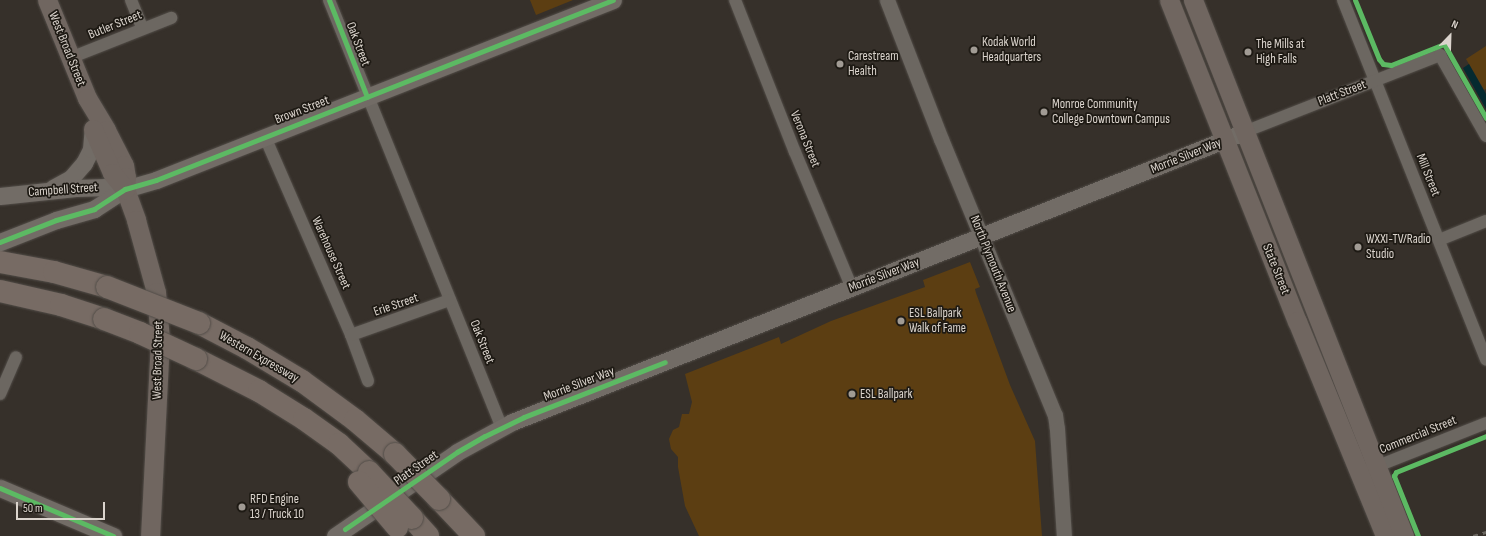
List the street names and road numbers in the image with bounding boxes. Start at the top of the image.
street label: Butler Street [86,7,144,43]
street label: West Broad Street [45,10,89,88]
street label: Oak Street [343,20,373,68]
street label: Platt Street [1316,77,1368,109]
street label: Brown Street [273,93,331,127]
street label: Verona Street [787,108,823,170]
street label: Morrie Silver Way [1148,135,1224,177]
street label: Mill Street [1412,151,1444,199]
street label: Campbell Street [28,180,98,200]
street label: North Plymouth Avenue [966,213,1020,315]
street label: Warehouse Street [308,214,354,292]
street label: State Street [1259,241,1293,297]
street label: Morrie Silver Way [846,254,922,296]
street label: Erie Street [372,290,420,320]
street label: Oak Street [466,318,498,366]
street label: West Broad Street [150,320,166,400]
street label: Western Expressway [216,328,302,386]
street label: Morrie Silver Way [541,363,617,405]
street label: Commercial Street [1377,412,1459,458]
street label: Platt Street [391,447,441,489]

